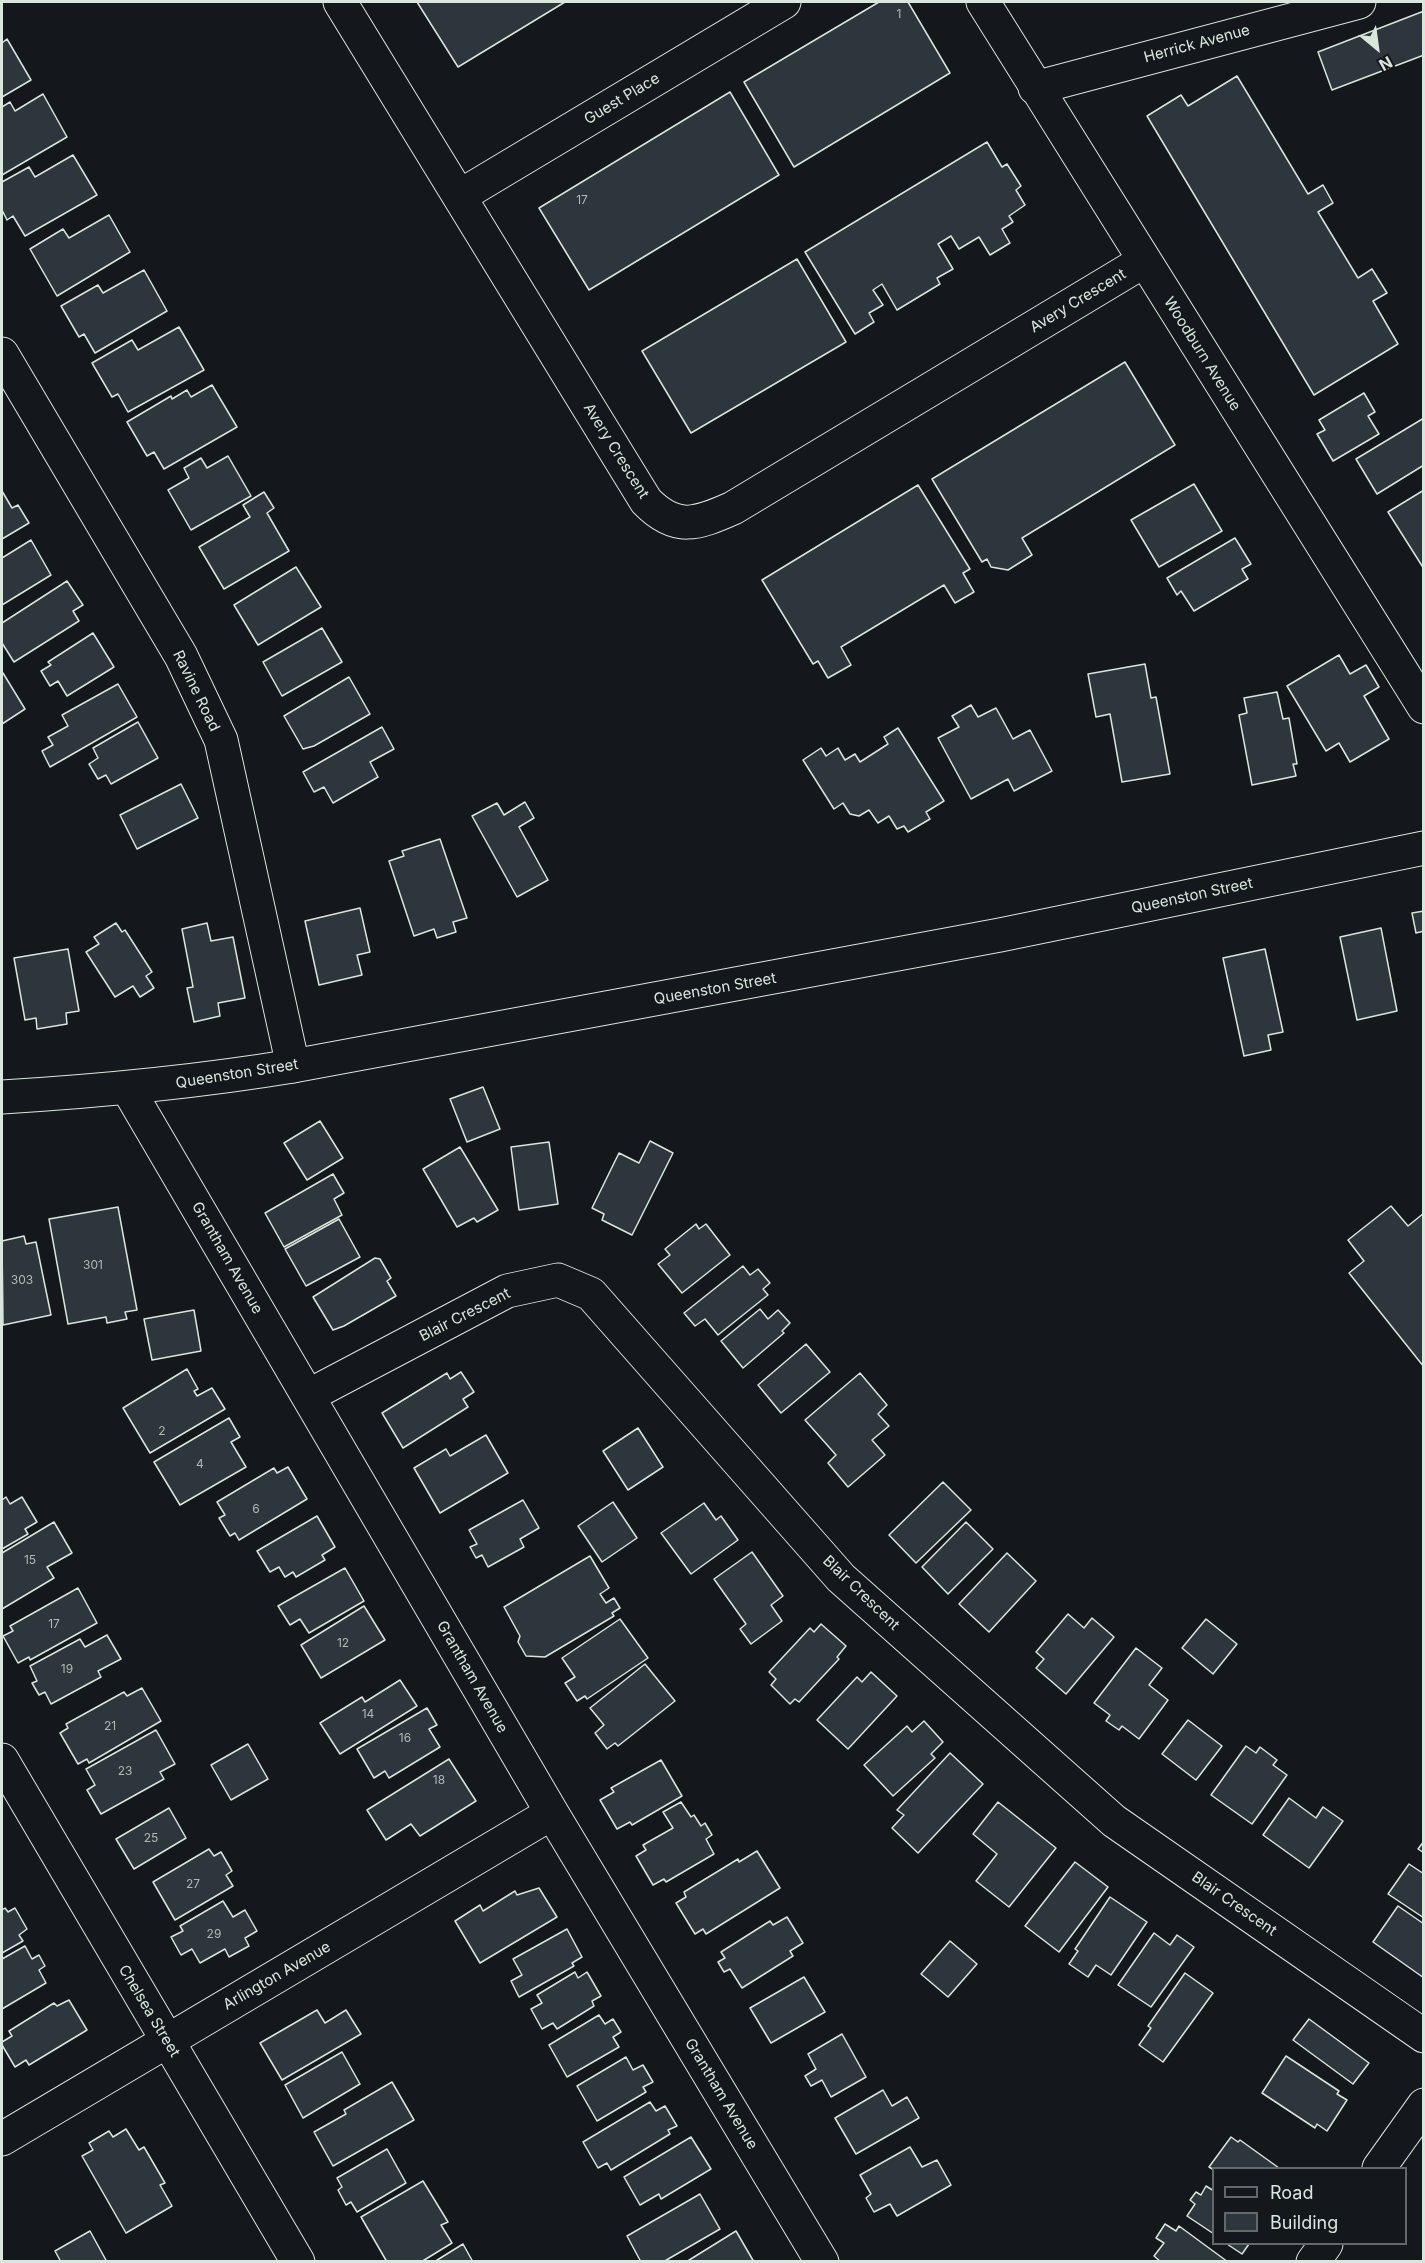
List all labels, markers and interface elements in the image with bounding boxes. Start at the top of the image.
house number: 1 [897,7,901,21]
north arrow [1347,18,1407,78]
street label: Herrick Avenue [1142,21,1252,67]
text: N [1376,52,1396,75]
street label: Guest Place [581,69,663,129]
house number: 17 [576,193,588,207]
street label: Avery Crescent [1027,265,1129,337]
street label: Woodburn Avenue [1160,294,1244,414]
street label: Avery Crescent [580,400,652,502]
street label: Ravine Road [169,648,223,734]
street label: Queenston Street [1130,874,1254,918]
street label: Queenston Street [652,969,778,1009]
street label: Queenston Street [174,1055,300,1093]
street label: Grantham Avenue [188,1199,266,1317]
house number: 301 [83,1258,103,1272]
house number: 303 [11,1273,33,1287]
street label: Blair Crescent [417,1284,513,1346]
house number: 2 [158,1424,166,1438]
house number: 4 [196,1457,204,1471]
house number: 6 [252,1502,260,1516]
street label: Blair Crescent [819,1552,903,1634]
house number: 15 [24,1553,36,1567]
house number: 17 [48,1617,60,1631]
street label: Grantham Avenue [433,1618,511,1736]
house number: 12 [337,1636,349,1650]
house number: 19 [61,1662,73,1676]
house number: 14 [362,1707,374,1721]
house number: 21 [104,1719,116,1733]
house number: 16 [399,1731,411,1745]
house number: 23 [118,1764,132,1778]
house number: 18 [433,1773,445,1787]
house number: 25 [144,1831,158,1845]
street label: Blair Crescent [1188,1868,1280,1940]
house number: 27 [186,1877,200,1891]
house number: 29 [207,1927,221,1941]
street label: Arlington Avenue [220,1938,334,2014]
street label: Chelsea Street [115,1962,183,2060]
street label: Grantham Avenue [681,2035,761,2153]
legend [1212,2167,1407,2245]
text: Road [1270,2182,1313,2203]
text: Building [1270,2212,1338,2233]

